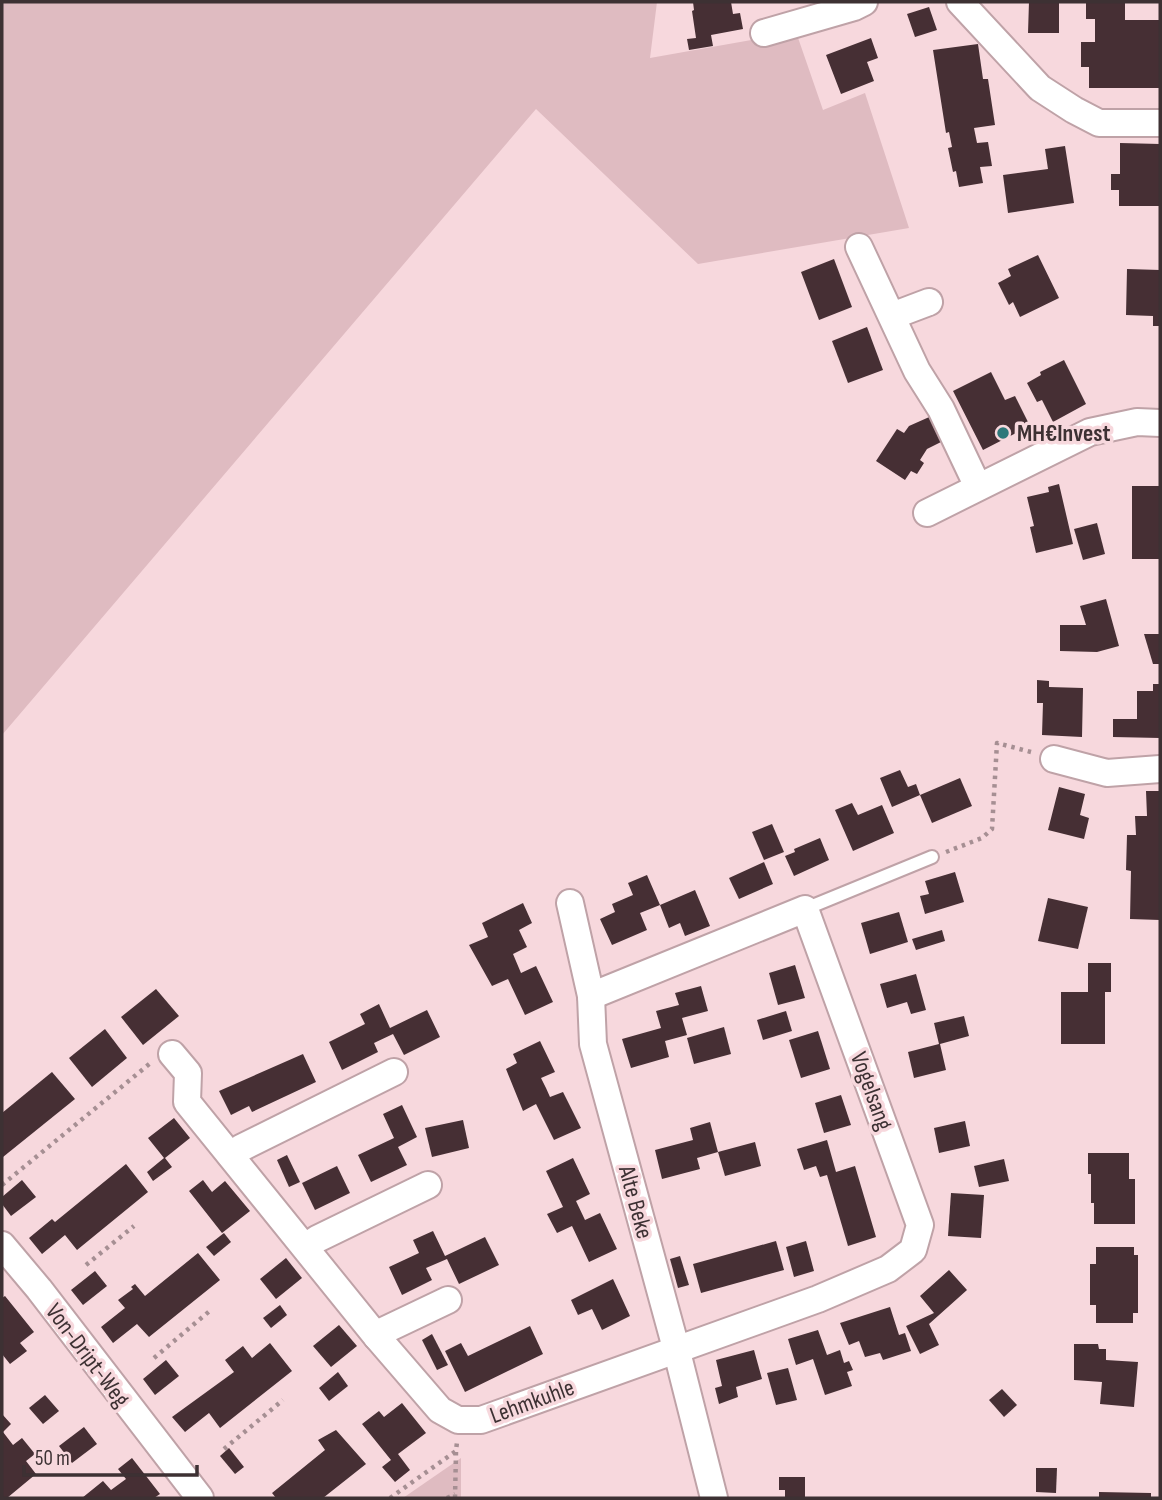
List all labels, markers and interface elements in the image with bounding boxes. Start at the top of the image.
place label: MH€Invest [1017,419,1110,448]
marker: MH€Invest [995,425,1011,441]
street label: Vogelsang [844,1048,899,1134]
street label: Alte Beke [612,1161,659,1242]
street label: Von-Dript-Weg [39,1298,136,1413]
street label: Lehmkuhle [486,1373,578,1430]
scale bar [24,1434,198,1478]
text: 50 m [35,1446,70,1471]

